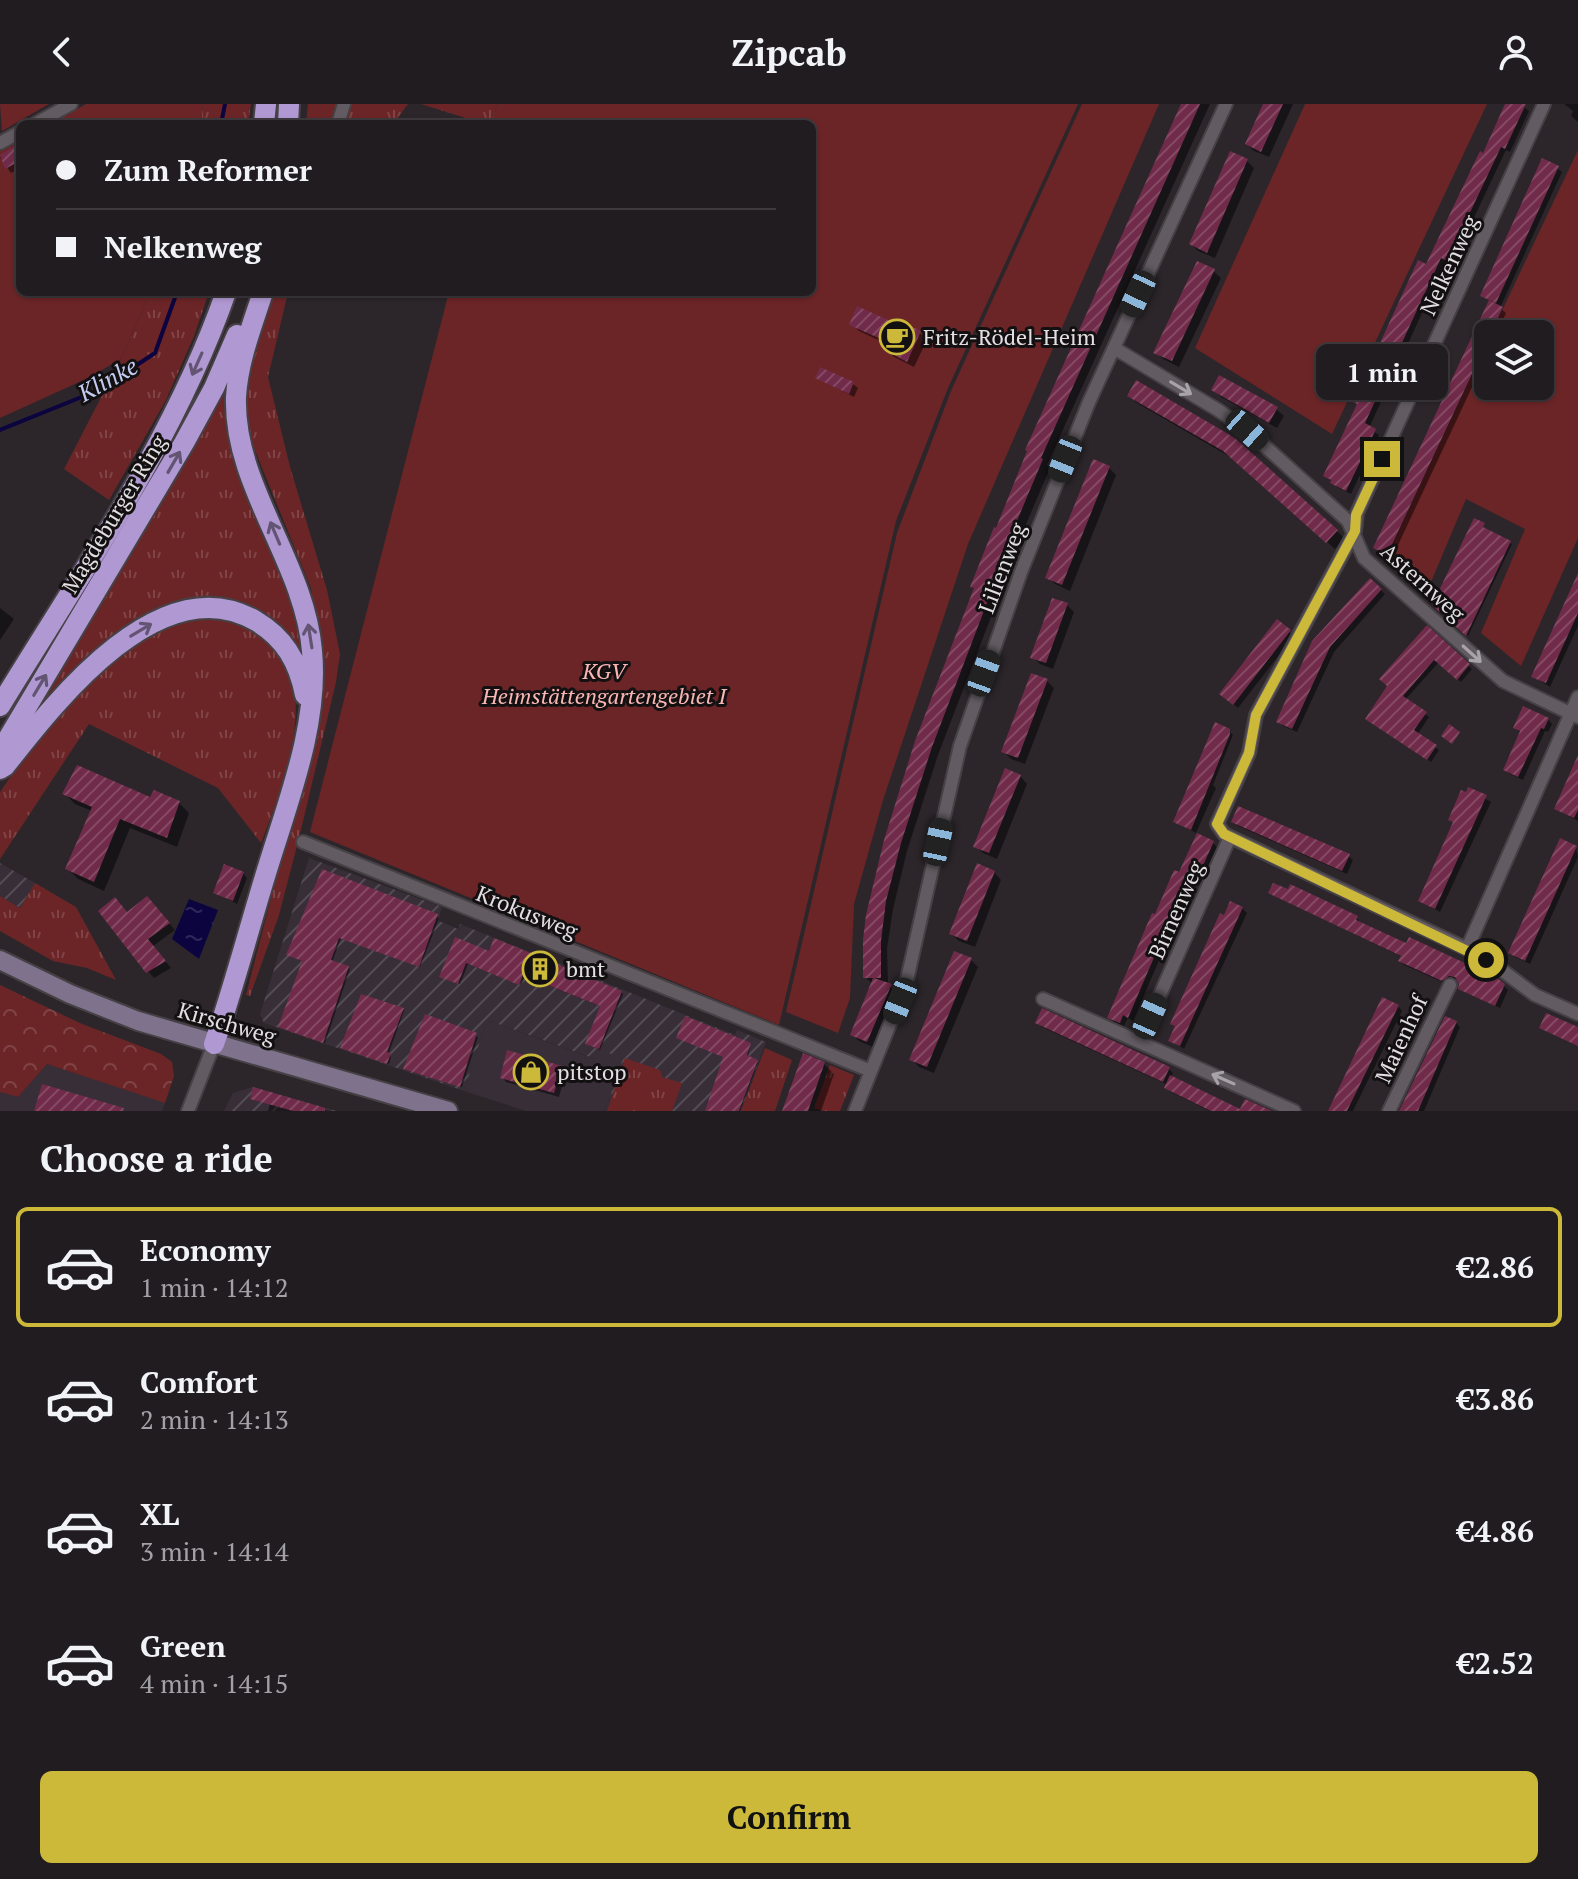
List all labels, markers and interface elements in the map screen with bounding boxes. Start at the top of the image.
text: Zipcab [731,29,847,76]
icon: back [40,30,84,74]
icon: person [1494,30,1538,74]
text: Zum Reformer [104,150,312,190]
street label: Nelkenweg [1413,210,1485,320]
text: Nelkenweg [104,227,261,267]
car [1117,267,1159,321]
cafe icon: Fritz-Rödel-Heim [878,318,916,356]
map controls [1474,320,1554,400]
button: layers [1474,320,1554,400]
place label: Fritz-Rödel-Heim [923,322,1096,351]
callout: 1 min [1316,343,1448,399]
water label: Klinke [71,350,143,409]
one-way arrow [189,352,204,376]
text: 1 min [1346,355,1418,389]
one-way arrow [1169,380,1192,396]
car [1221,405,1273,455]
street label: Magdeburger Ring [55,429,173,598]
car [1045,432,1085,486]
route end [1364,441,1400,477]
one-way arrow [166,451,182,474]
street label: Lilienweg [971,518,1032,617]
one-way arrow [267,521,282,546]
street label: Asternweg [1375,536,1472,627]
one-way arrow [129,622,152,638]
one-way arrow [302,624,317,650]
one-way arrow [1462,645,1482,663]
car [965,646,1003,700]
park label: KGV Heimstättengartengebiet I [481,656,727,710]
one-way arrow [32,674,48,697]
car [921,816,955,868]
street label: Birnenweg [1141,856,1210,963]
street label: Krokusweg [472,878,582,945]
route start [1468,942,1504,978]
building icon: bmt [521,950,559,988]
place label: bmt [566,954,605,983]
car [880,974,920,1028]
car [1129,989,1171,1043]
street label: Maienhof [1368,989,1434,1087]
street label: Kirschweg [175,995,280,1050]
shop icon: pitstop [512,1053,550,1091]
place label: pitstop [557,1057,627,1086]
one-way arrow [1211,1071,1236,1086]
text: Choose a ride [40,1135,273,1182]
text: Economy [140,1230,271,1270]
icon: car [44,1231,116,1303]
text: €2.86 [1457,1247,1534,1287]
text: 1 min · 14:12 [140,1270,289,1304]
text: Comfort [140,1362,258,1402]
icon: car [44,1363,116,1435]
text: €3.86 [1457,1379,1534,1419]
text: 2 min · 14:13 [140,1402,289,1436]
text: XL [140,1494,179,1534]
icon: car [44,1495,116,1567]
text: €4.86 [1457,1511,1534,1551]
text: 3 min · 14:14 [140,1534,289,1568]
text: Green [140,1626,226,1666]
icon: car [44,1627,116,1699]
text: €2.52 [1457,1643,1534,1683]
text: 4 min · 14:15 [140,1666,289,1700]
button: Confirm [40,1771,1538,1863]

